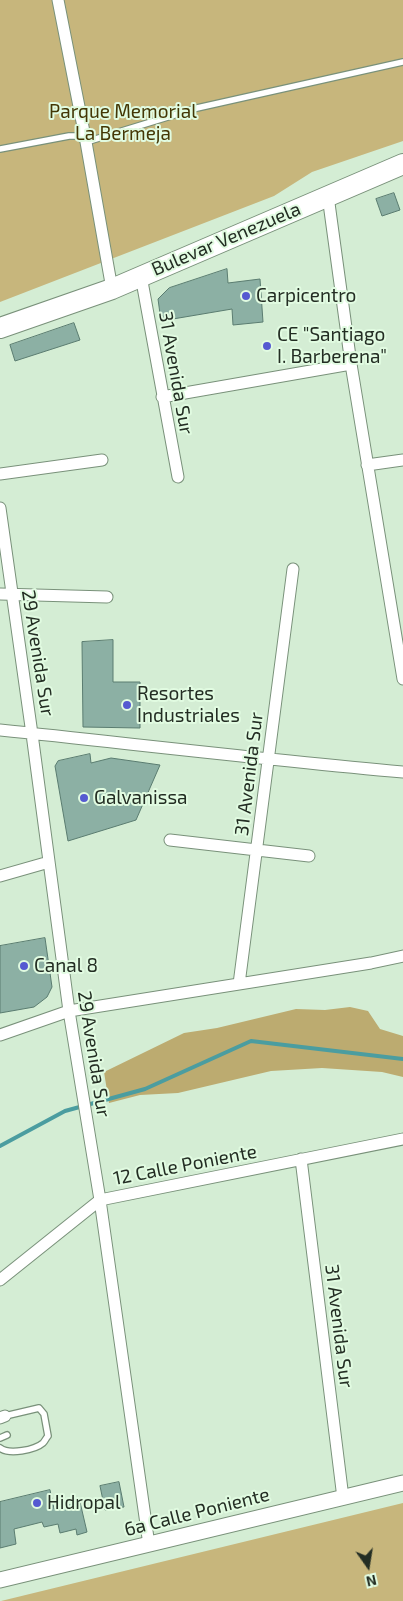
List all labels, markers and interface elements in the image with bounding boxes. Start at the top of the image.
park label: Parque Memorial La Bermeja [49,101,197,145]
street label: Bulevar Venezuela [148,197,304,281]
place label: Carpicentro [256,285,356,307]
marker: Carpicentro [240,290,252,302]
street label: 31 Avenida Sur [154,310,198,436]
place label: CE "Santiago I. Barberena" [277,324,387,368]
marker: CE "Santiago I. Barberena" [261,340,273,352]
street label: 29 Avenida Sur [17,588,59,718]
place label: Resortes Industriales [137,683,240,727]
marker: Resortes Industriales [121,699,133,711]
street label: 31 Avenida Sur [230,711,268,837]
place label: Galvanissa [94,787,187,809]
marker: Galvanissa [78,792,90,804]
place label: Canal 8 [34,955,98,977]
marker: Canal 8 [18,960,30,972]
street label: 29 Avenida Sur [73,989,115,1119]
street label: 12 Calle Poniente [111,1140,259,1190]
street label: 31 Avenida Sur [320,1263,358,1389]
street label: 6a Calle Poniente [122,1483,272,1541]
place label: Hidropal [47,1492,121,1514]
marker: Hidropal [31,1497,43,1509]
north arrow [343,1541,393,1591]
text: N [365,1572,378,1591]

